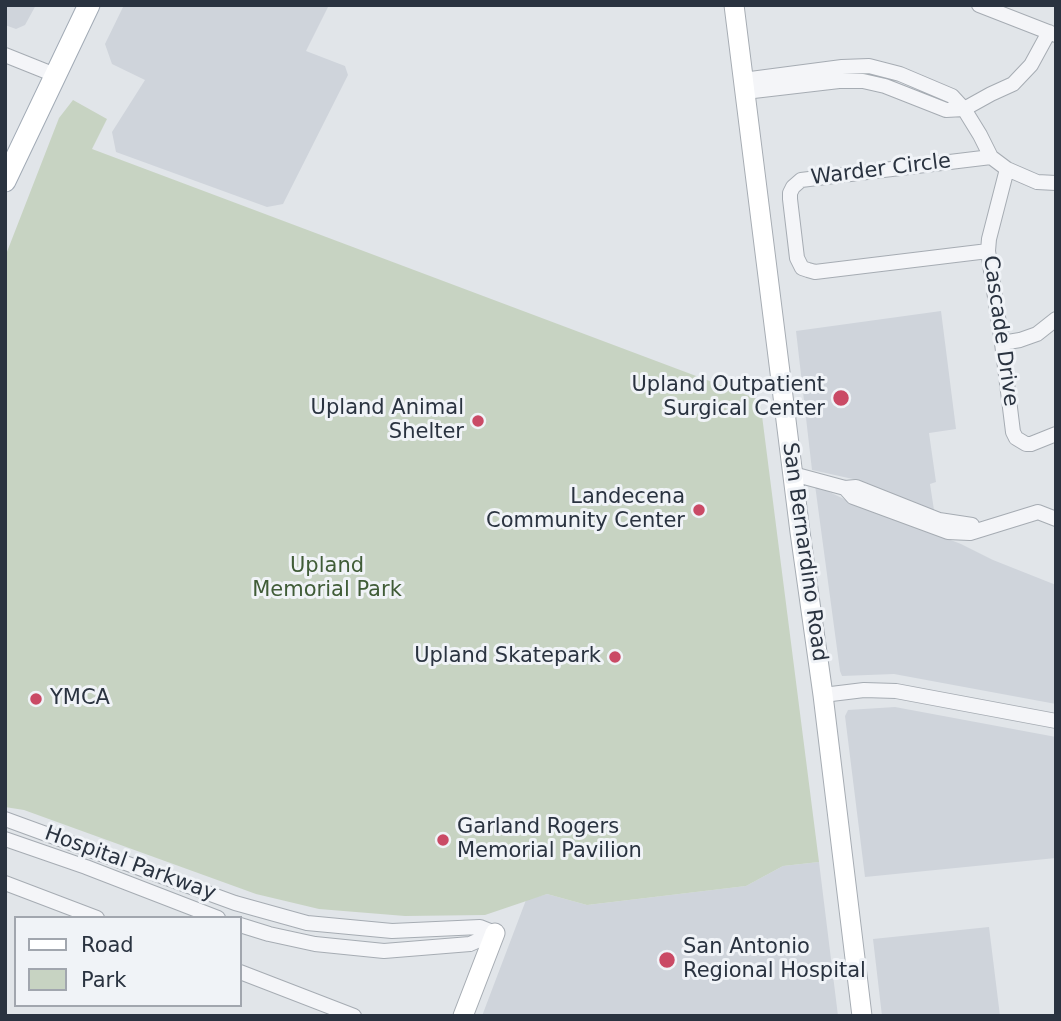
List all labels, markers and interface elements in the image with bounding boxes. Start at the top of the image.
street label: Warder Circle [809,149,953,191]
street label: Cascade Drive [977,254,1023,408]
place label: Upland Outpatient Surgical Center [631,373,825,423]
marker: Upland Outpatient Surgical Center [831,388,851,408]
place label: Upland Animal Shelter [311,396,464,446]
marker: Upland Animal Shelter [470,413,486,429]
street label: San Bernardino Road [776,441,832,663]
place label: Landecena Community Center [486,485,685,535]
marker: Landecena Community Center [691,502,707,518]
park label: Upland Memorial Park [252,554,402,604]
place label: Upland Skatepark [414,644,601,670]
marker: Upland Skatepark [607,649,623,665]
place label: YMCA [50,686,110,712]
marker: YMCA [28,691,44,707]
place label: Garland Rogers Memorial Pavilion [457,815,642,865]
street label: Hospital Parkway [41,821,219,907]
marker: Garland Rogers Memorial Pavilion [435,832,451,848]
legend [14,916,242,1007]
text: Road [81,933,134,957]
place label: San Antonio Regional Hospital [683,935,866,985]
marker: San Antonio Regional Hospital [657,950,677,970]
text: Park [81,968,126,992]

